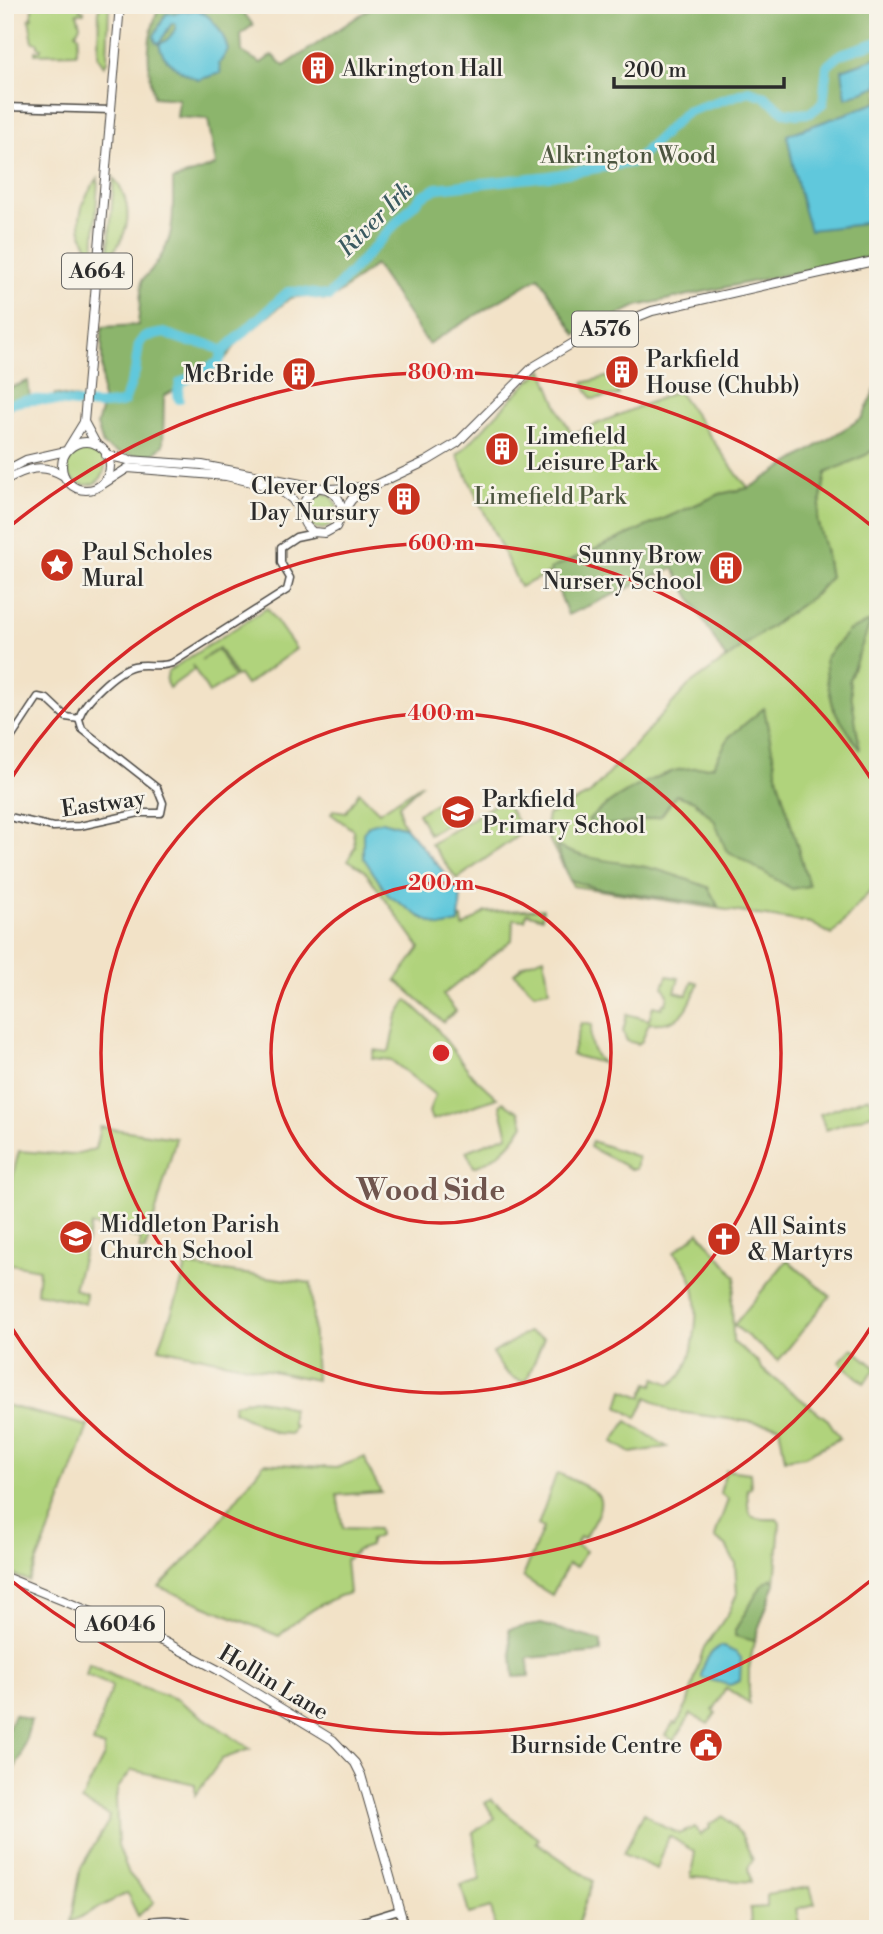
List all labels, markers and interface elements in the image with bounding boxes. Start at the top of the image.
scale bar [614,46,783,90]
building icon: Alkrington Hall [299,49,337,87]
place label: Alkrington Hall [341,55,503,83]
text: 200 m [624,58,687,84]
park label: Alkrington Wood [539,142,716,170]
water label: River Irk [331,176,419,264]
road number: A664 [62,254,132,288]
road number: A576 [572,312,638,346]
place label: Parkfield House (Chubb) [646,346,800,400]
building icon: Parkfield House (Chubb) [603,353,641,391]
building icon: McBride [280,355,318,393]
text: 800 m [408,360,474,386]
place label: McBride [183,361,274,389]
place label: Limefield Leisure Park [526,423,659,477]
building icon: Limefield Leisure Park [483,430,521,468]
place label: Clever Clogs Day Nursury [250,473,381,527]
building icon: Clever Clogs Day Nursury [385,480,423,518]
park label: Limefield Park [474,483,627,511]
text: 600 m [408,531,474,557]
place label: Paul Scholes Mural [82,539,213,593]
place label: Sunny Brow Nursery School [543,542,703,596]
place icon: Paul Scholes Mural [38,546,76,584]
building icon: Sunny Brow Nursery School [707,549,745,587]
text: 400 m [407,701,475,727]
street label: Eastway [59,784,148,824]
place label: Parkfield Primary School [482,786,645,840]
school or university icon: Parkfield Primary School [439,793,477,831]
text: 200 m [408,871,474,897]
centre of rings [429,1041,453,1065]
district label: Wood Side [356,1172,505,1210]
place label: Middleton Parish Church School [100,1211,280,1265]
place label: All Saints & Martyrs [747,1213,853,1267]
school or university icon: Middleton Parish Church School [57,1218,95,1256]
church icon: All Saints & Martyrs [705,1220,743,1258]
road number: A6046 [76,1606,164,1642]
street label: Hollin Lane [213,1639,333,1727]
public building icon: Burnside Centre [687,1726,725,1764]
place label: Burnside Centre [510,1732,682,1760]

